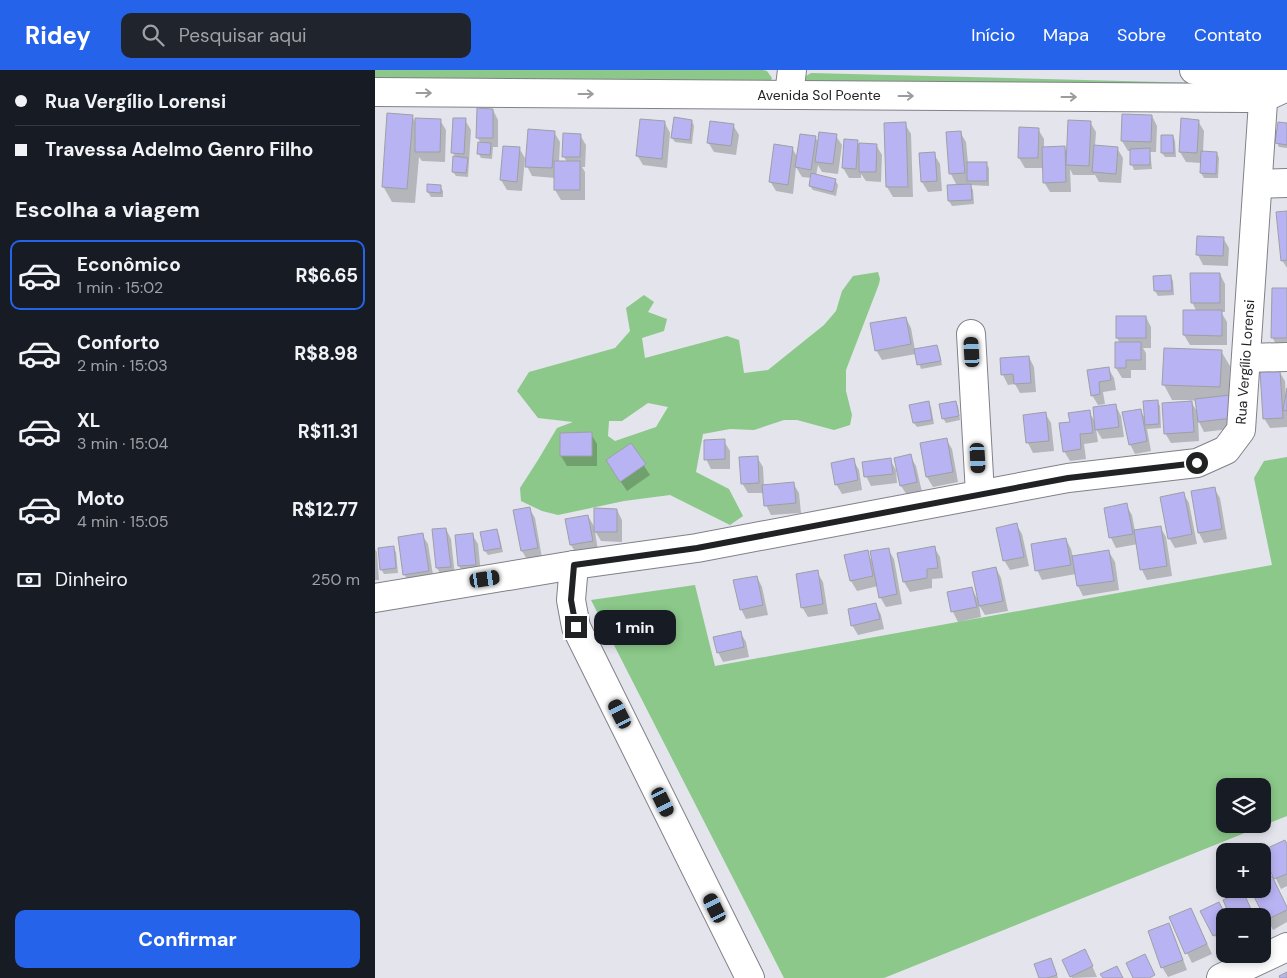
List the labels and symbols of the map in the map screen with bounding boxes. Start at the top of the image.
street label: Avenida Sol Poente [757,86,881,104]
one-way arrow [415,88,431,98]
one-way arrow [578,89,594,99]
one-way arrow [898,91,914,101]
one-way arrow [1060,92,1076,102]
street label: Rua Vergílio Lorensi [1232,299,1258,425]
car [963,337,980,367]
car [969,443,986,473]
route start [1186,452,1208,474]
car [469,569,500,589]
callout: 1 min [593,610,676,644]
route end [565,616,587,638]
car [606,697,633,731]
car [649,785,676,819]
car [701,891,728,925]

